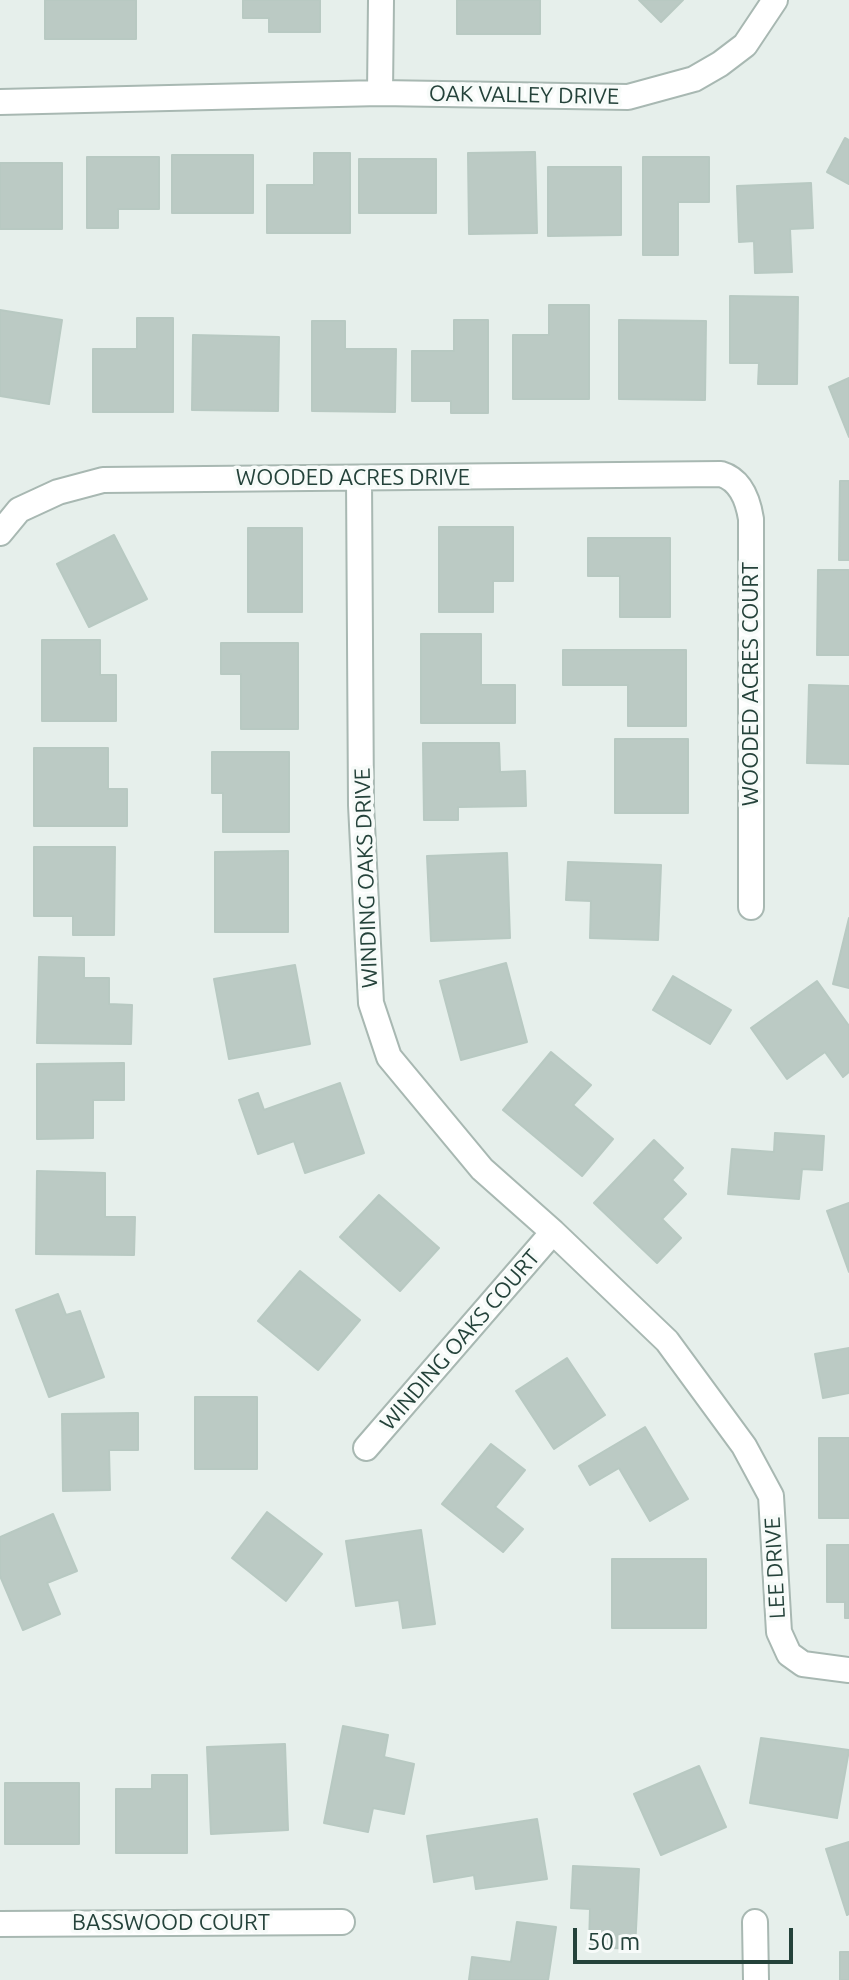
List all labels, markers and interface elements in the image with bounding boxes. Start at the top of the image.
street label: OAK VALLEY DRIVE [429,80,619,110]
street label: WOODED ACRES DRIVE [236,465,470,491]
street label: WOODED ACRES COURT [738,562,764,806]
street label: WINDING OAKS DRIVE [349,767,383,989]
street label: WINDING OAKS COURT [374,1244,546,1436]
street label: LEE DRIVE [759,1516,791,1620]
street label: BASSWOOD COURT [72,1910,270,1936]
scale bar [577,1912,797,1962]
text: 50 m [587,1928,640,1955]

